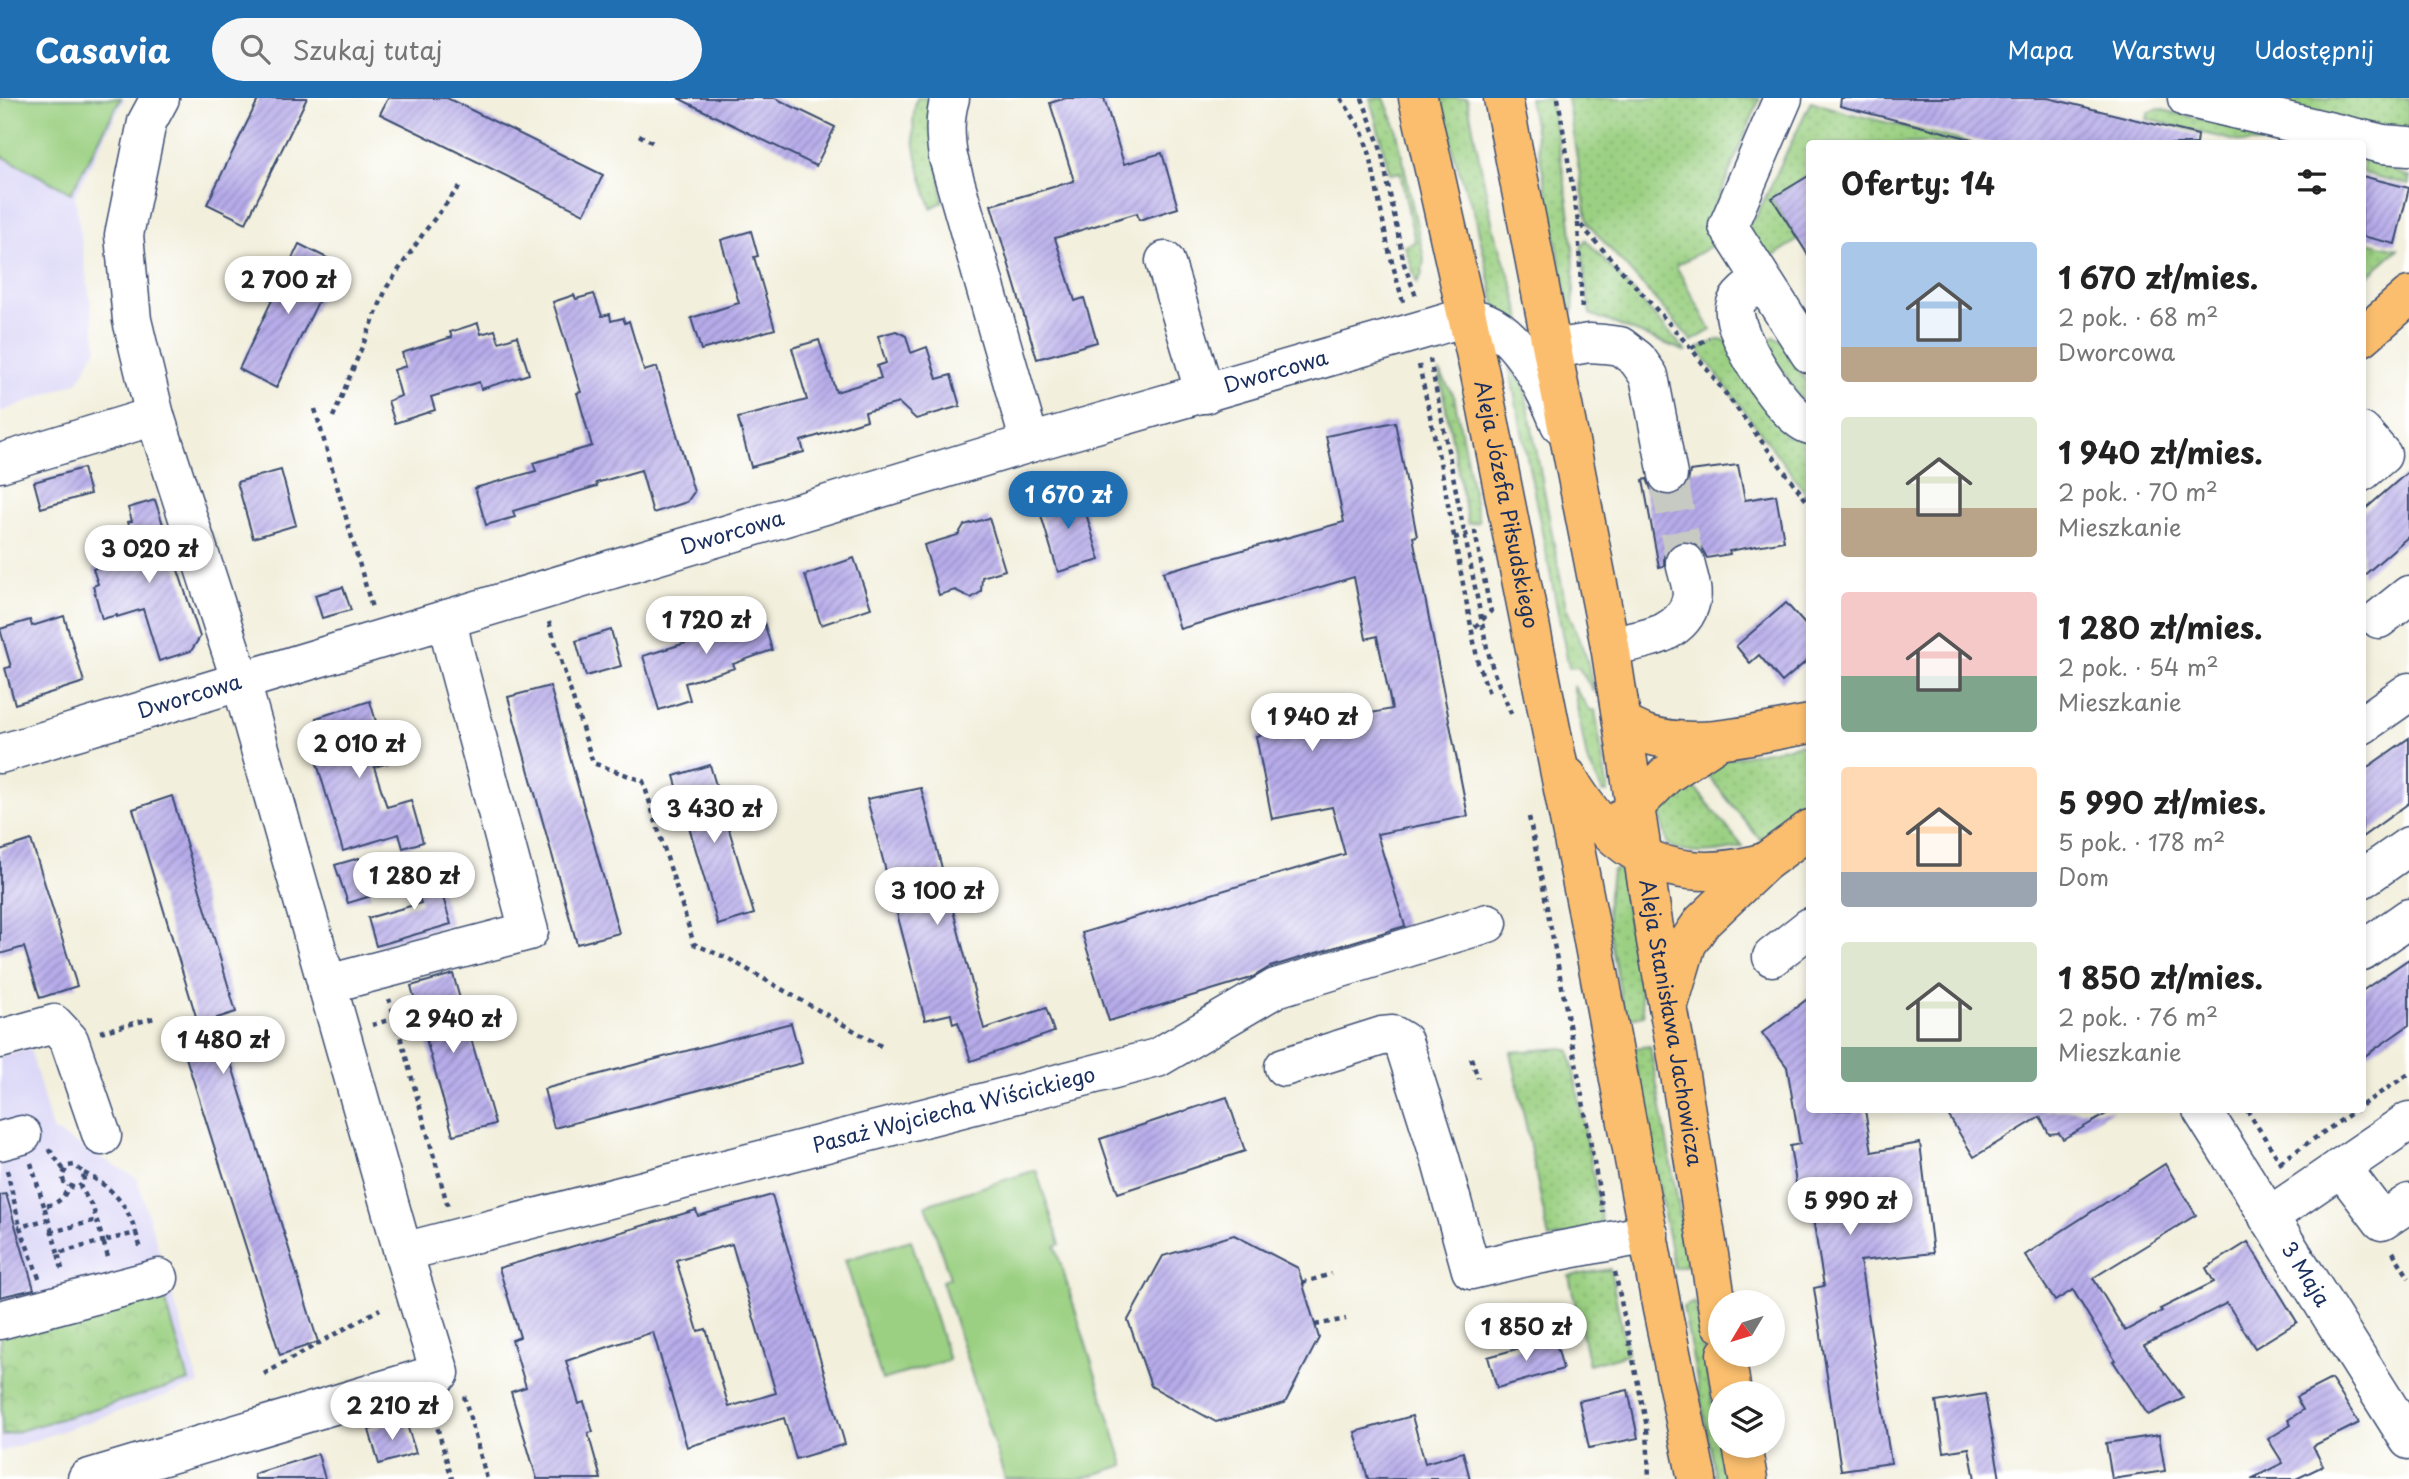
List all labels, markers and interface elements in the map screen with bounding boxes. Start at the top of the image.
search box [212,18,702,81]
text: Casavia [35,24,170,74]
icon: search [236,30,274,68]
text: Szukaj tutaj [292,30,442,69]
text: Mapa [2007,31,2073,67]
text: Warstwy [2111,31,2216,67]
text: Udostępnij [2254,31,2374,67]
text: Oferty: 14 [1841,160,1995,205]
icon: filters [2293,163,2331,201]
text: 1 670 zł/mies. [2058,254,2258,299]
pin: 2 700 zł [216,256,360,316]
text: 2 700 zł [241,261,335,296]
icon: home [1897,270,1981,354]
text: 2 pok. · 68 m² [2058,299,2218,334]
text: Dworcowa [2058,334,2175,369]
street label: Dworcowa [1220,340,1331,400]
street label: Aleja Józefa Piłsudskiego [1468,377,1548,631]
text: 1 940 zł/mies. [2058,429,2263,474]
icon: home [1897,445,1981,529]
pin: 1 670 zł [996,472,1140,531]
text: 2 pok. · 70 m² [2058,474,2218,509]
text: 1 670 zł [1025,476,1111,511]
street label: Dworcowa [676,500,788,562]
text: Mieszkanie [2058,509,2182,544]
pin: 3 020 zł [77,526,221,585]
text: 3 020 zł [101,530,197,565]
pin: 1 720 zł [634,596,778,656]
text: 1 720 zł [662,601,750,636]
text: 1 280 zł/mies. [2058,604,2263,649]
icon: home [1897,620,1981,704]
text: 2 pok. · 54 m² [2058,649,2219,684]
street label: Dworcowa [133,664,245,726]
text: Mieszkanie [2058,684,2182,719]
pin: 1 940 zł [1240,694,1384,753]
text: 1 940 zł [1267,698,1357,733]
pin: 2 010 zł [287,720,431,780]
text: 2 010 zł [313,725,405,760]
text: 5 990 zł/mies. [2058,779,2266,824]
pin: 3 430 zł [642,786,786,845]
text: 3 430 zł [666,790,762,825]
icon: home [1897,795,1981,879]
text: 5 pok. · 178 m² [2058,824,2225,859]
pin: 1 280 zł [342,852,486,912]
text: 1 280 zł [369,857,459,892]
text: Dom [2058,859,2109,894]
pin: 3 100 zł [865,868,1009,927]
text: 3 100 zł [891,872,983,907]
street label: Aleja Stanisława Jachowicza [1633,877,1712,1168]
text: 1 850 zł/mies. [2058,954,2263,999]
icon: home [1897,970,1981,1054]
pin: 2 940 zł [381,996,525,1055]
text: 2 pok. · 76 m² [2058,999,2218,1034]
text: 2 940 zł [405,1000,501,1035]
pin: 1 480 zł [151,1016,295,1076]
text: 1 480 zł [177,1021,269,1056]
text: Mieszkanie [2058,1034,2182,1069]
street label: Pasaż Wojciecha Wiścickiego [809,1057,1098,1160]
pin: 5 990 zł [1778,1178,1922,1237]
text: 5 990 zł [1804,1182,1896,1217]
street label: 3 Maja [2274,1234,2340,1313]
north arrow [1708,1290,1785,1367]
map controls [1708,1290,1785,1458]
pin: 1 850 zł [1454,1304,1598,1363]
text: 1 850 zł [1481,1308,1571,1343]
button: layers [1708,1381,1785,1458]
pin: 2 210 zł [320,1382,464,1442]
text: 2 210 zł [346,1387,438,1422]

